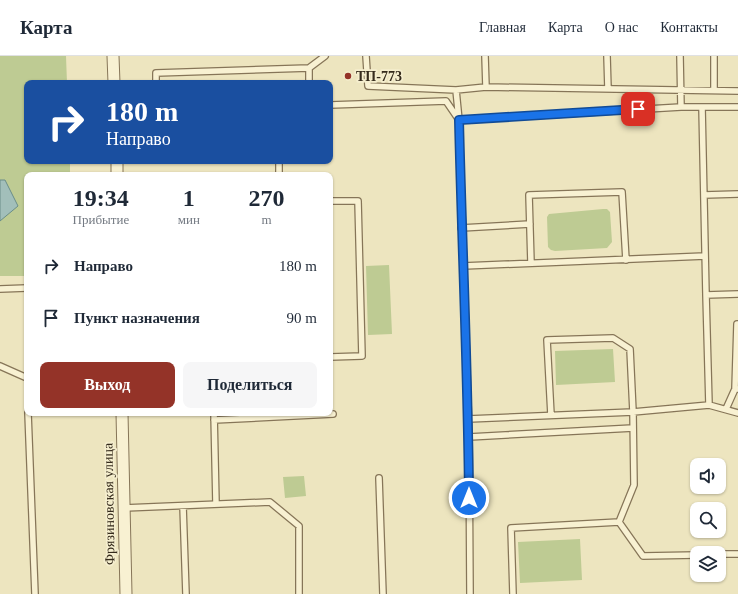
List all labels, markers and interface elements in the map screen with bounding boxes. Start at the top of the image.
text: Карта [20,17,72,38]
text: Главная [479,20,526,35]
text: Карта [548,20,583,35]
text: О нас [605,20,638,35]
text: Контакты [660,20,718,35]
place label: ТП-773 [356,69,402,84]
marker: ТП-773 [343,71,353,81]
pin [621,92,655,126]
icon: right [40,96,92,148]
text: 180 m [106,96,178,127]
icon: arrive [627,98,649,120]
text: Направо [106,129,171,149]
text: 19:34 [73,185,129,211]
text: 1 [183,185,195,211]
text: 270 [248,185,284,211]
text: Прибытие [73,212,129,227]
text: мин [178,212,200,227]
text: m [261,212,272,227]
icon: right [40,255,62,277]
text: Направо [74,258,133,274]
text: 180 m [279,258,317,274]
icon: arrive [40,307,62,329]
text: Пункт назначения [74,310,200,326]
text: 90 m [287,310,317,326]
button: Выход [40,362,175,408]
button: Поделиться [183,362,317,408]
street label: Фрязиновская улица [100,442,118,565]
map controls [690,458,726,582]
button: sound [690,458,726,494]
position arrow [448,477,490,519]
button: search [690,502,726,538]
button: layers [690,546,726,582]

